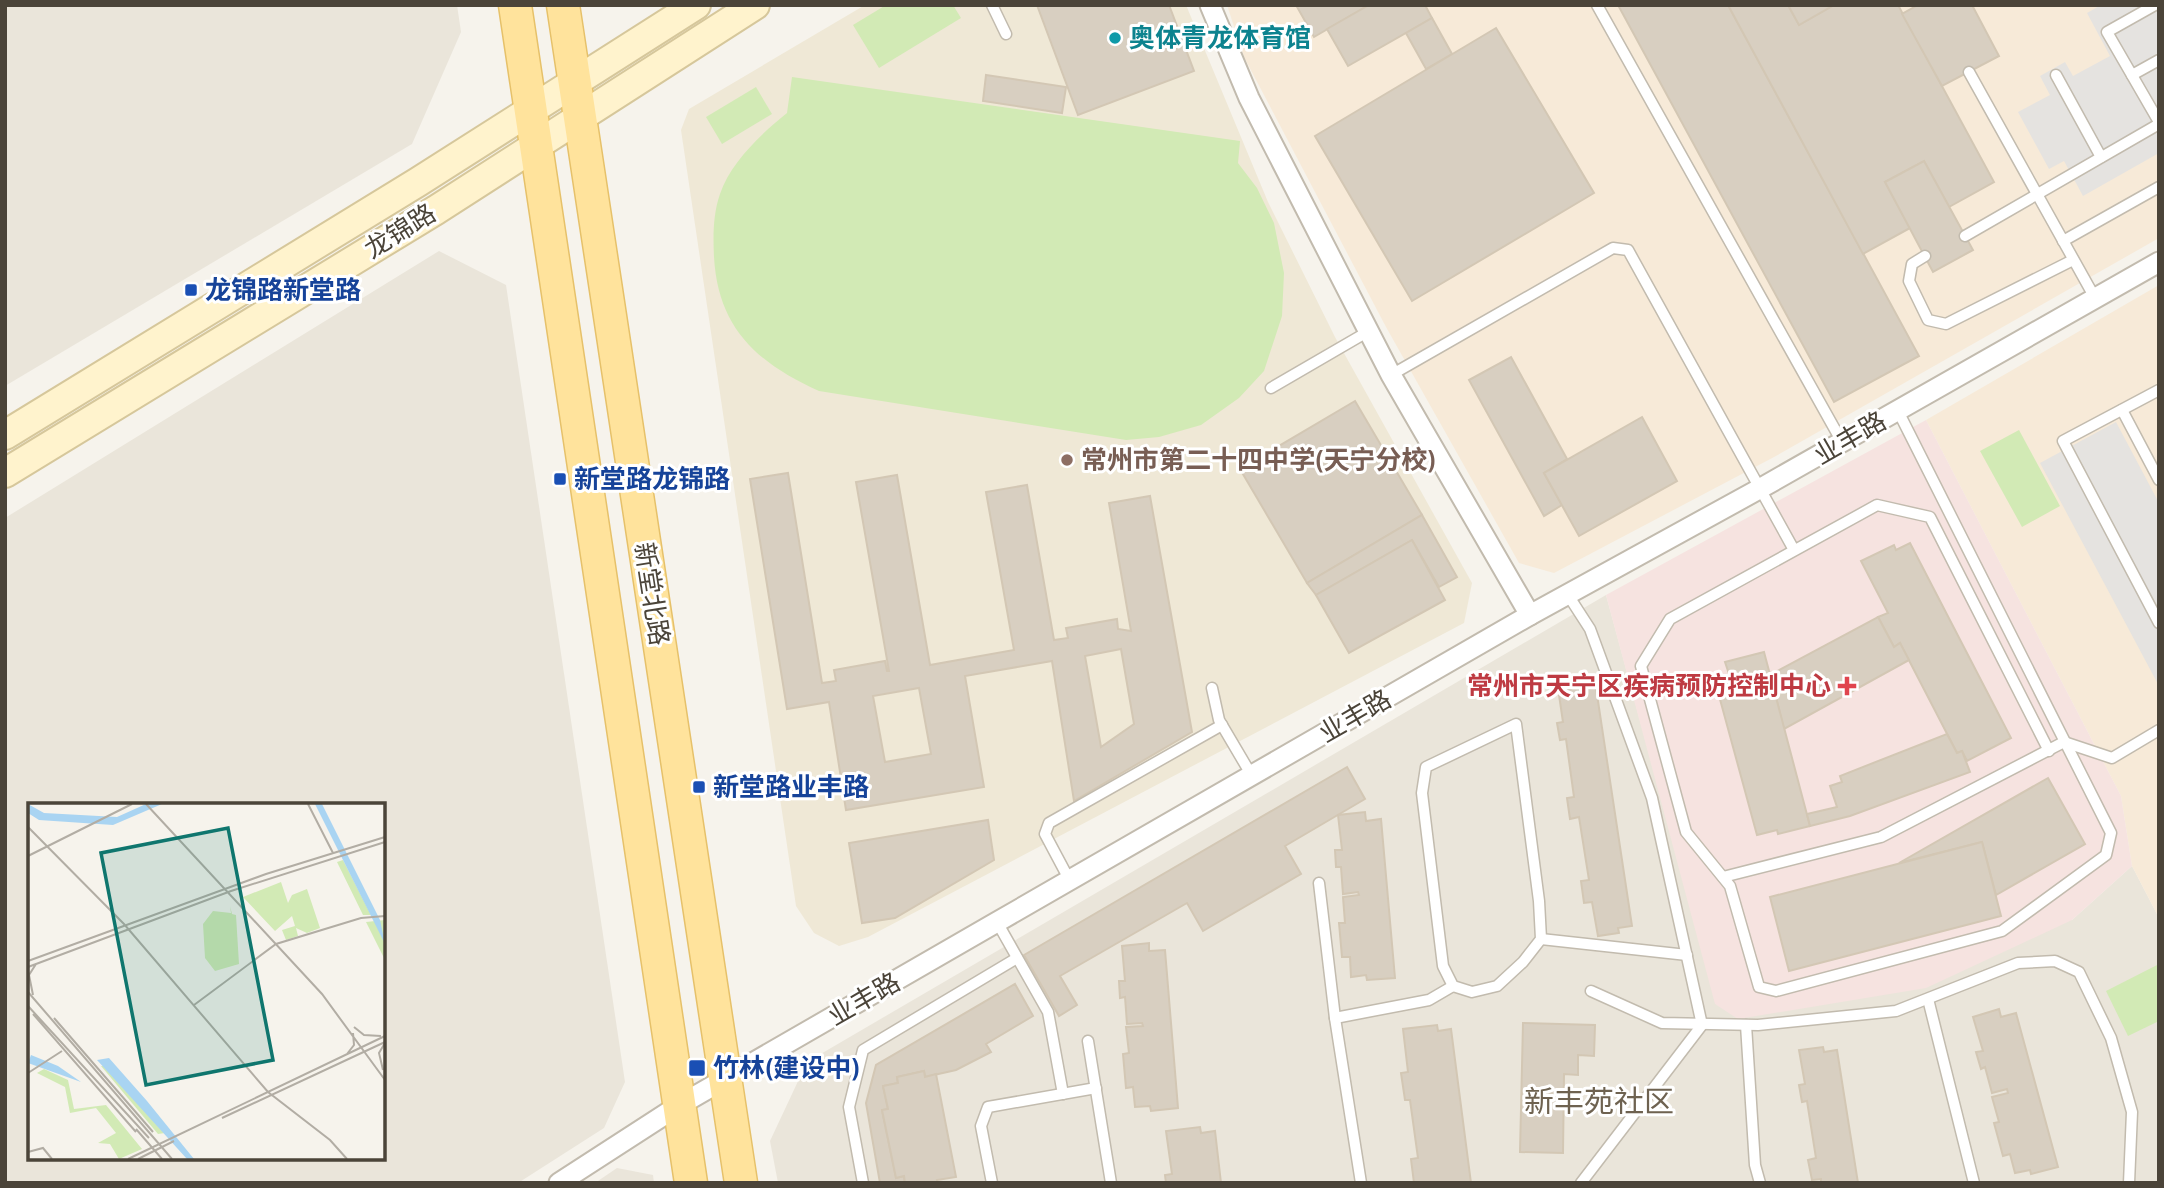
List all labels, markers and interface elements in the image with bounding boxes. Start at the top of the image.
place label: 奥体青龙体育馆 [1129,22,1311,54]
marker: 奥体青龙体育馆 [1107,30,1123,46]
street label: 龙锦路 [358,197,442,265]
place label: 龙锦路新堂路 [205,274,361,306]
marker: 龙锦路新堂路 [183,282,199,298]
street label: 业丰路 [1808,405,1892,471]
place label: 常州市第二十四中学(天宁分校) [1081,444,1436,476]
marker: 常州市第二十四中学(天宁分校) [1059,452,1075,468]
place label: 新堂路龙锦路 [574,463,730,495]
marker: 新堂路龙锦路 [552,471,568,487]
street label: 新堂北路 [628,540,676,648]
place label: 常州市天宁区疾病预防控制中心 [1467,670,1831,702]
marker: 常州市天宁区疾病预防控制中心 [1837,676,1857,696]
street label: 业丰路 [1313,683,1397,749]
place label: 新堂路业丰路 [713,771,869,803]
marker: 新堂路业丰路 [691,779,707,795]
inset map [28,803,385,1160]
street label: 业丰路 [822,966,906,1032]
place label: 竹林(建设中) [713,1052,860,1084]
marker: 竹林(建设中) [687,1058,707,1078]
district label: 新丰苑社区 [1524,1083,1674,1120]

